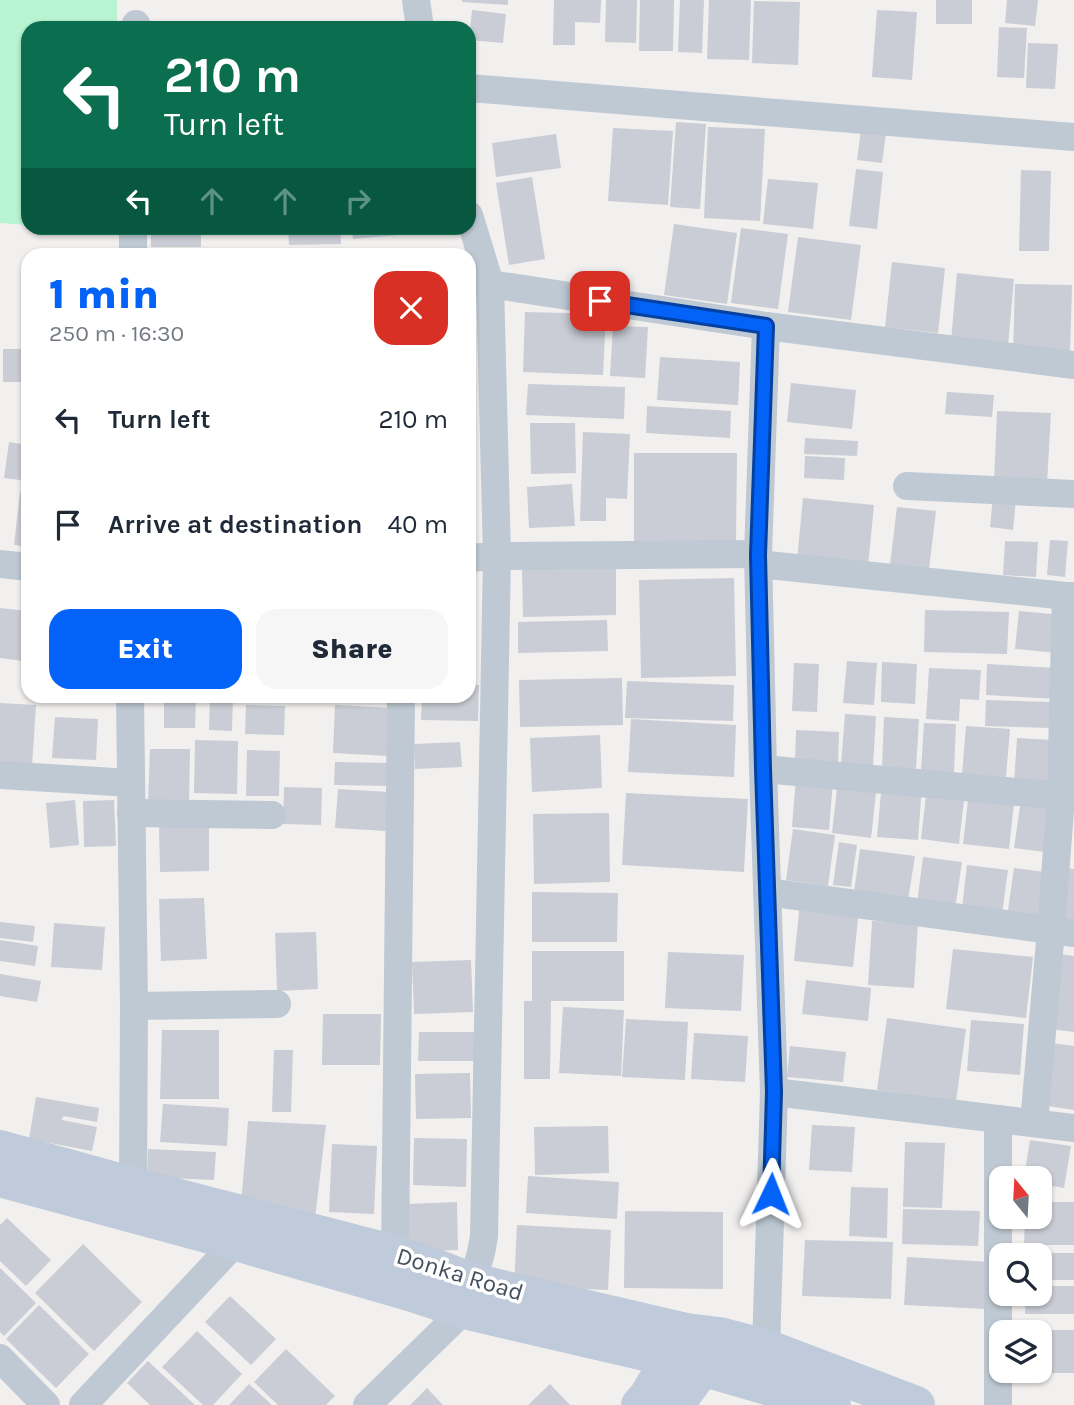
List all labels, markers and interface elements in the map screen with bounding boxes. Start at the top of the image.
text: 210 m [164,47,301,104]
icon: left [49,49,140,140]
text: Turn left [164,106,284,143]
icon: left [120,182,158,220]
icon: ahead [193,182,231,220]
icon: ahead [266,182,304,220]
icon: right [339,182,377,220]
text: 1 min [49,269,159,319]
button: close [374,271,448,345]
pin [570,271,630,331]
icon: arrive [581,282,619,320]
text: 250 m · 16:30 [49,320,184,347]
icon: left [49,401,87,439]
text: Turn left [108,404,210,435]
text: 210 m [378,404,448,435]
icon: arrive [49,506,87,544]
text: Arrive at destination [108,509,362,540]
text: 40 m [388,509,448,540]
button: Exit [49,609,242,689]
button: Share [256,609,448,689]
position arrow [734,1157,808,1231]
north arrow [989,1166,1052,1228]
map controls [989,1166,1052,1383]
street label: Donka Road [393,1241,527,1307]
button: search [989,1243,1052,1306]
button: layers [989,1320,1052,1383]

